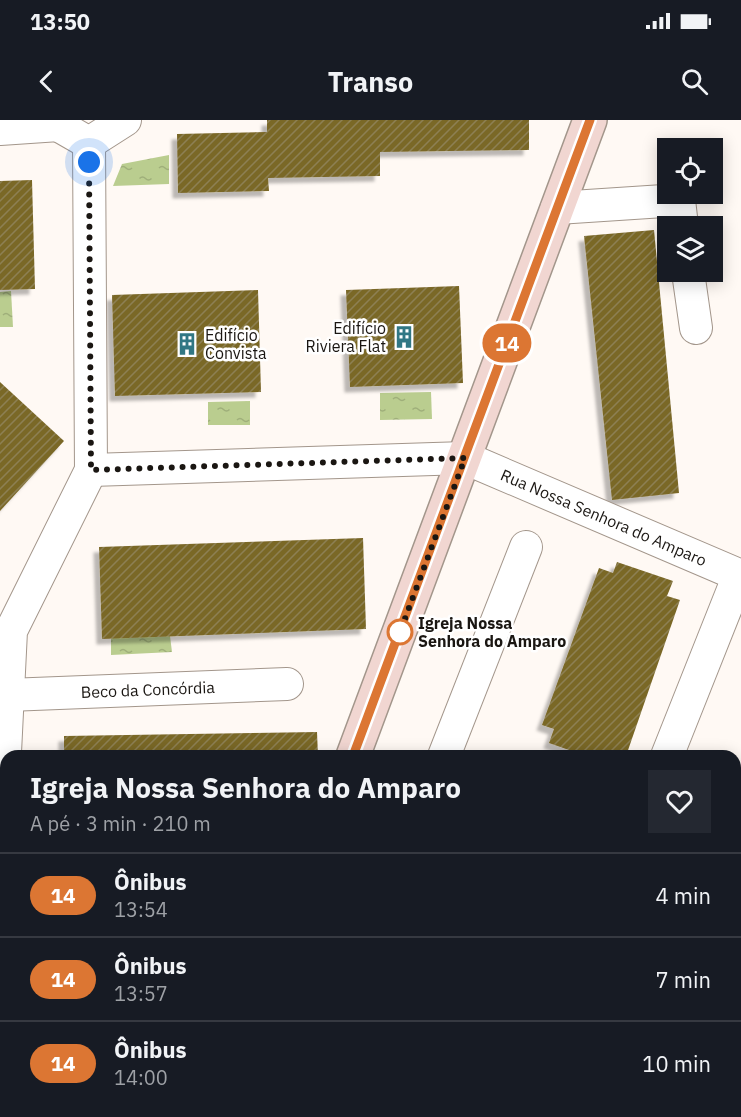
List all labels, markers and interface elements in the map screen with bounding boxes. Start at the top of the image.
text: 13:50 [30,7,90,36]
text: Transo [328,64,413,99]
icon: back [30,65,63,98]
icon: search [678,65,711,98]
map controls [657,138,723,282]
button: locate [657,138,723,204]
your location [74,147,104,177]
button: layers [657,216,723,282]
place label: Edifício Riviera Flat [306,318,386,356]
building icon: Edifício Riviera Flat [391,324,417,350]
line badge: 14 [480,324,534,362]
place label: Edifício Convista [205,325,267,363]
text: 14 [494,329,520,357]
building icon: Edifício Convista [174,331,200,357]
street label: Rua Nossa Senhora do Amparo [498,464,710,570]
place label: Igreja Nossa Senhora do Amparo [418,613,566,651]
marker: Igreja Nossa Senhora do Amparo [387,619,413,645]
street label: Beco da Concórdia [80,677,216,702]
text: Igreja Nossa Senhora do Amparo [30,769,461,806]
button: heart [648,770,711,833]
text: A pé · 3 min · 210 m [30,810,211,837]
text: Ônibus [114,867,187,896]
text: 14 [50,881,76,909]
text: 4 min [655,881,711,910]
text: 13:54 [114,896,168,923]
text: Ônibus [114,951,187,980]
text: 14 [50,965,76,993]
text: 7 min [655,965,711,994]
text: 13:57 [114,980,168,1007]
text: Ônibus [114,1035,187,1064]
text: 14 [50,1049,76,1077]
text: 10 min [642,1049,711,1078]
text: 14:00 [114,1064,168,1091]

